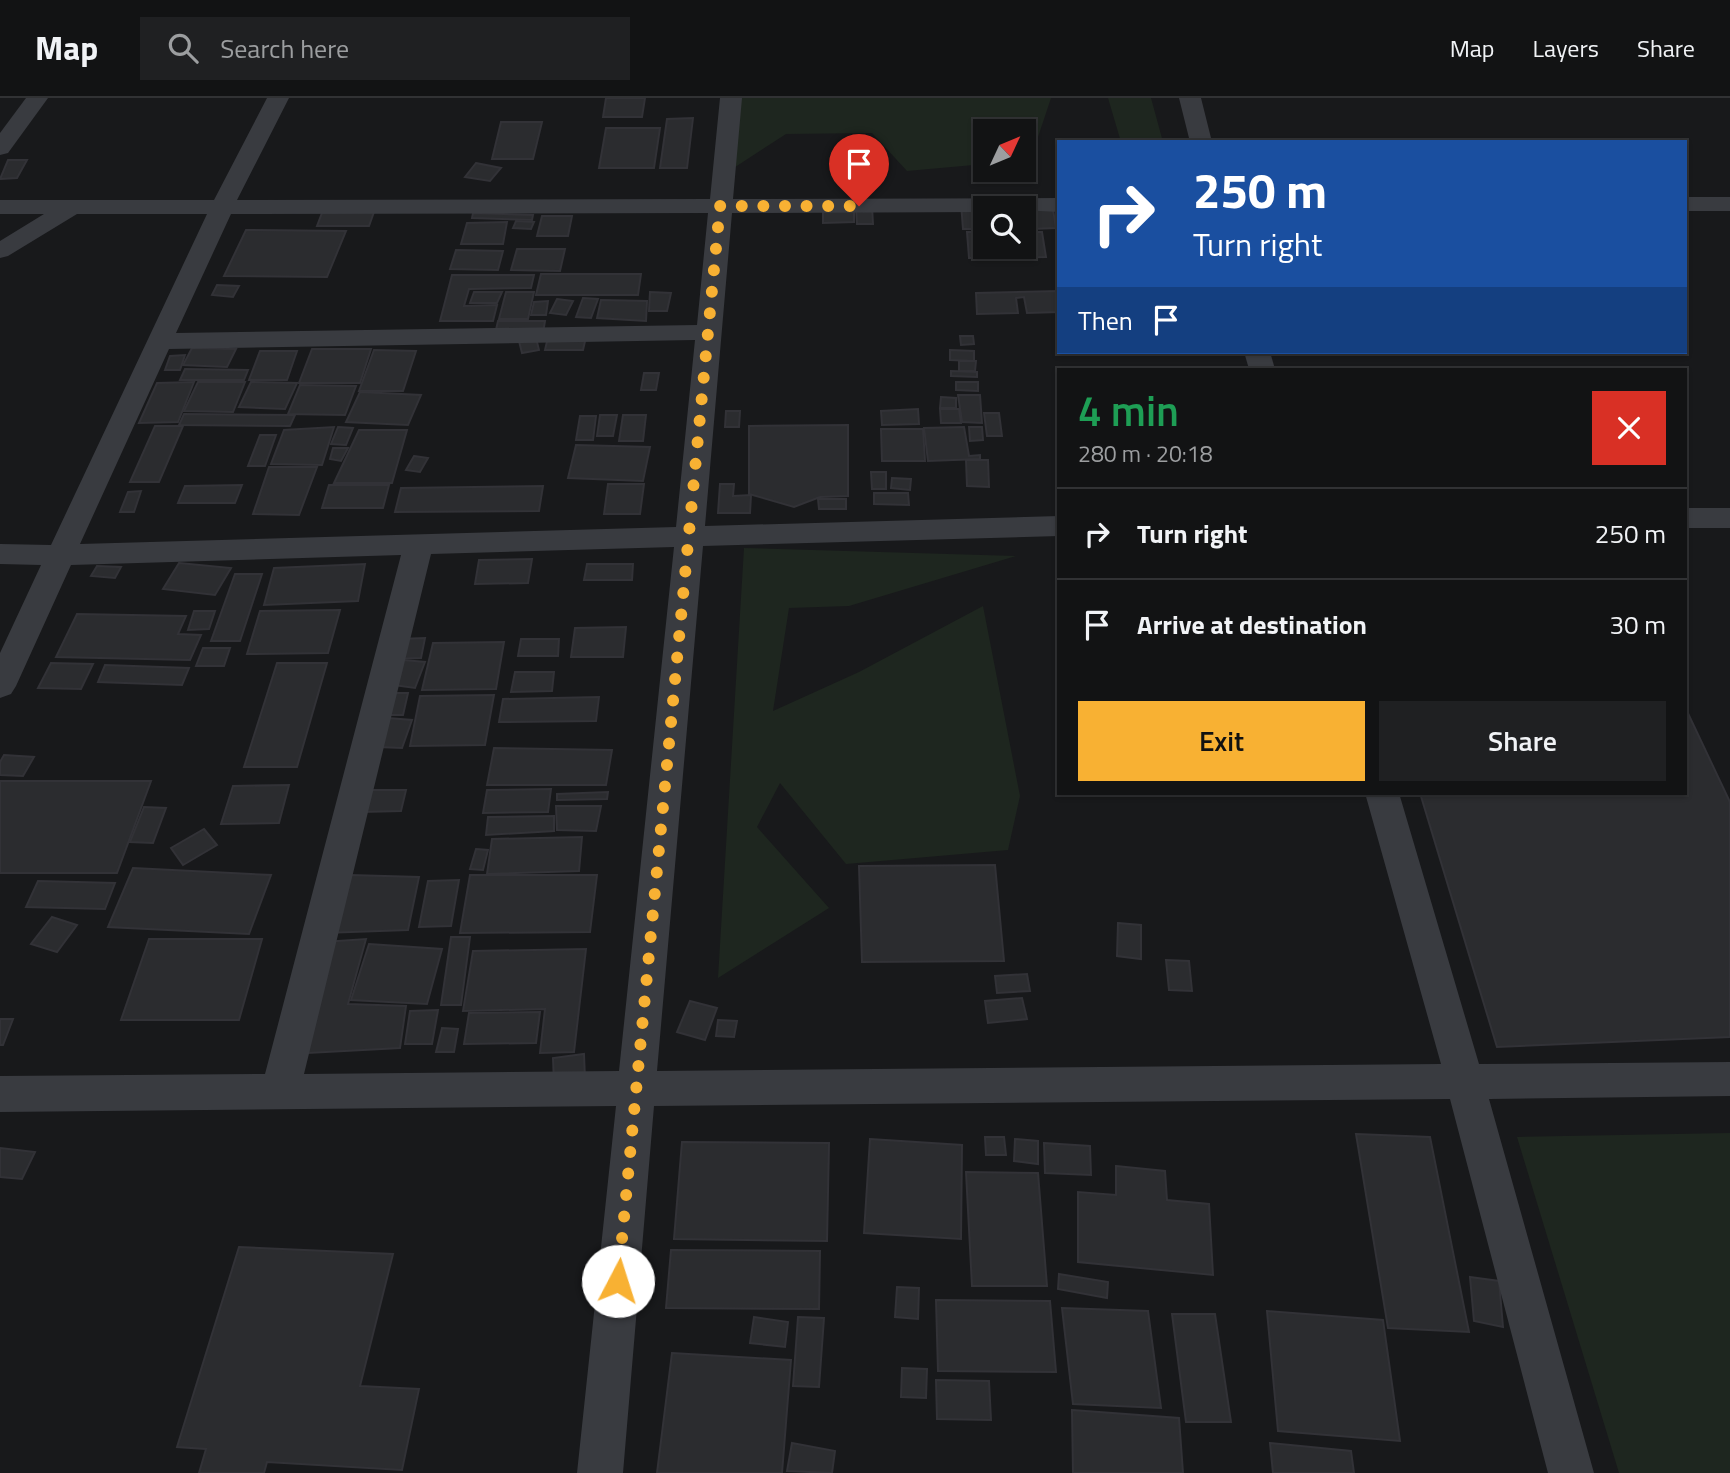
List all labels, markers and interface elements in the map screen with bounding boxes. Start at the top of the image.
search box [140,17,630,80]
text: Map [35,23,98,73]
icon: search [164,29,202,67]
text: Search here [220,29,349,68]
text: Map [1450,30,1495,66]
text: Layers [1533,30,1599,66]
text: Share [1637,30,1695,66]
north arrow [973,119,1036,182]
map controls [973,119,1036,259]
pin [829,134,889,206]
icon: arrive [840,145,878,183]
text: 250 m [1193,152,1327,227]
icon: right [1078,168,1169,259]
button: search [973,196,1036,259]
text: Turn right [1193,220,1322,268]
text: Then [1078,301,1133,340]
icon: arrive [1147,301,1185,339]
text: 4 min [1078,378,1179,442]
button: close [1592,391,1666,465]
text: 280 m · 20:18 [1078,436,1213,471]
text: Turn right [1137,514,1248,553]
text: 250 m [1595,514,1666,553]
icon: right [1078,515,1116,553]
text: Arrive at destination [1137,605,1367,644]
text: 30 m [1609,605,1666,644]
icon: arrive [1078,606,1116,644]
button: Exit [1078,701,1365,781]
button: Share [1379,701,1666,781]
position arrow [581,1244,655,1318]

